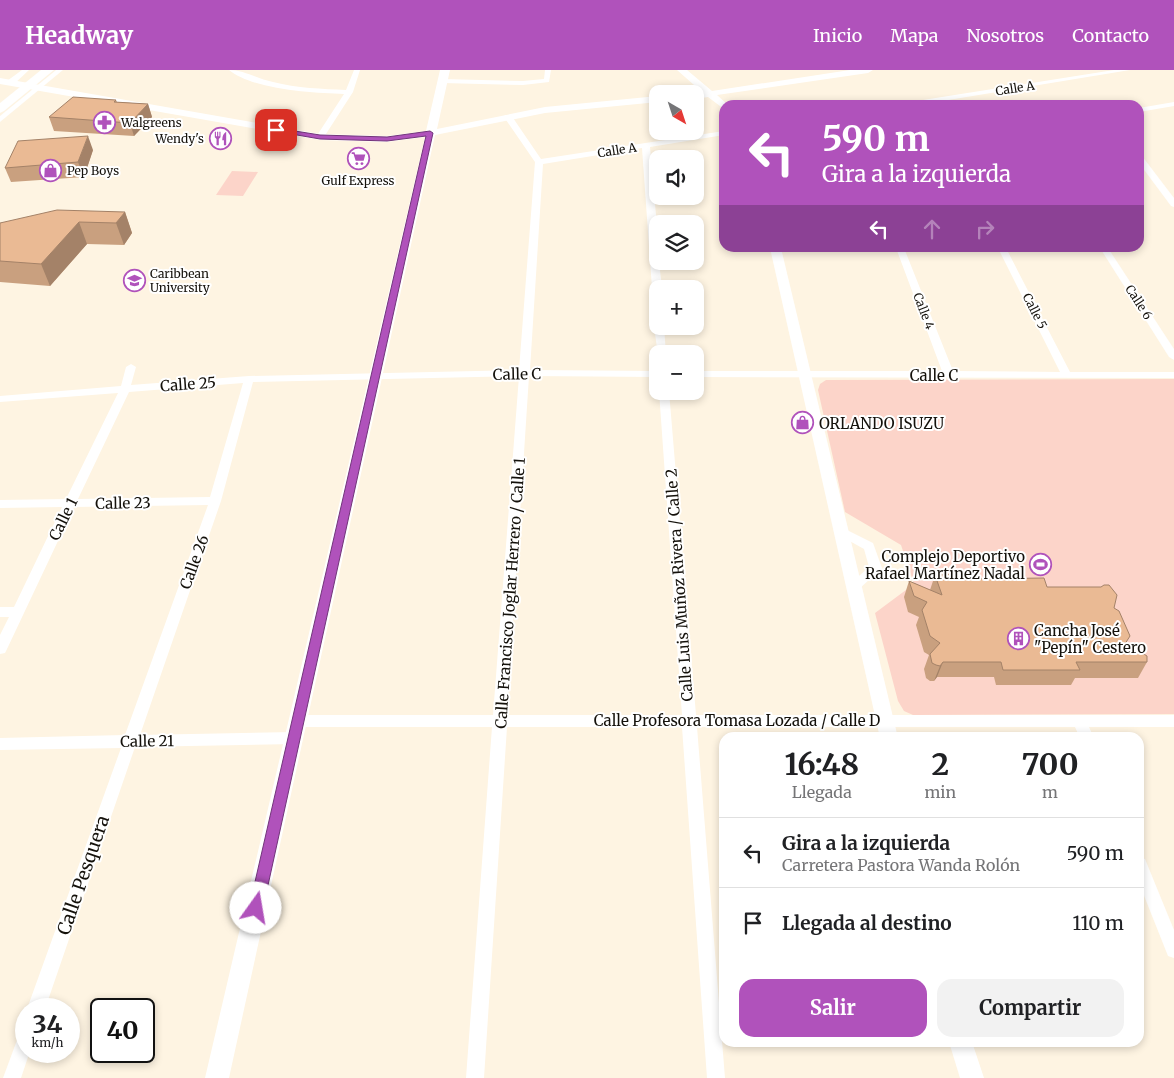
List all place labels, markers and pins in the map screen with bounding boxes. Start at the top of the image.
pin [255,109,297,151]
pharmacy icon: Walgreens [93,110,117,134]
place label: Walgreens [120,115,182,130]
restaurant icon: Wendy's [208,126,232,150]
place label: Wendy's [154,131,204,146]
supermarket icon: Gulf Express [346,147,370,171]
shop icon: Pep Boys [39,158,63,182]
place label: Pep Boys [67,163,119,178]
place label: Gulf Express [322,173,394,188]
place label: Caribbean University [150,266,210,295]
school or university icon: Caribbean University [122,268,146,292]
shop icon: ORLANDO ISUZU [791,411,815,435]
place label: ORLANDO ISUZU [819,414,944,433]
place label: Complejo Deportivo Rafael Martínez Nadal [865,547,1025,583]
sports icon: Complejo Deportivo Rafael Martínez Nadal [1029,553,1053,577]
place label: Cancha José "Pepín" Cestero [1034,621,1146,657]
building icon: Cancha José "Pepín" Cestero [1006,627,1030,651]

